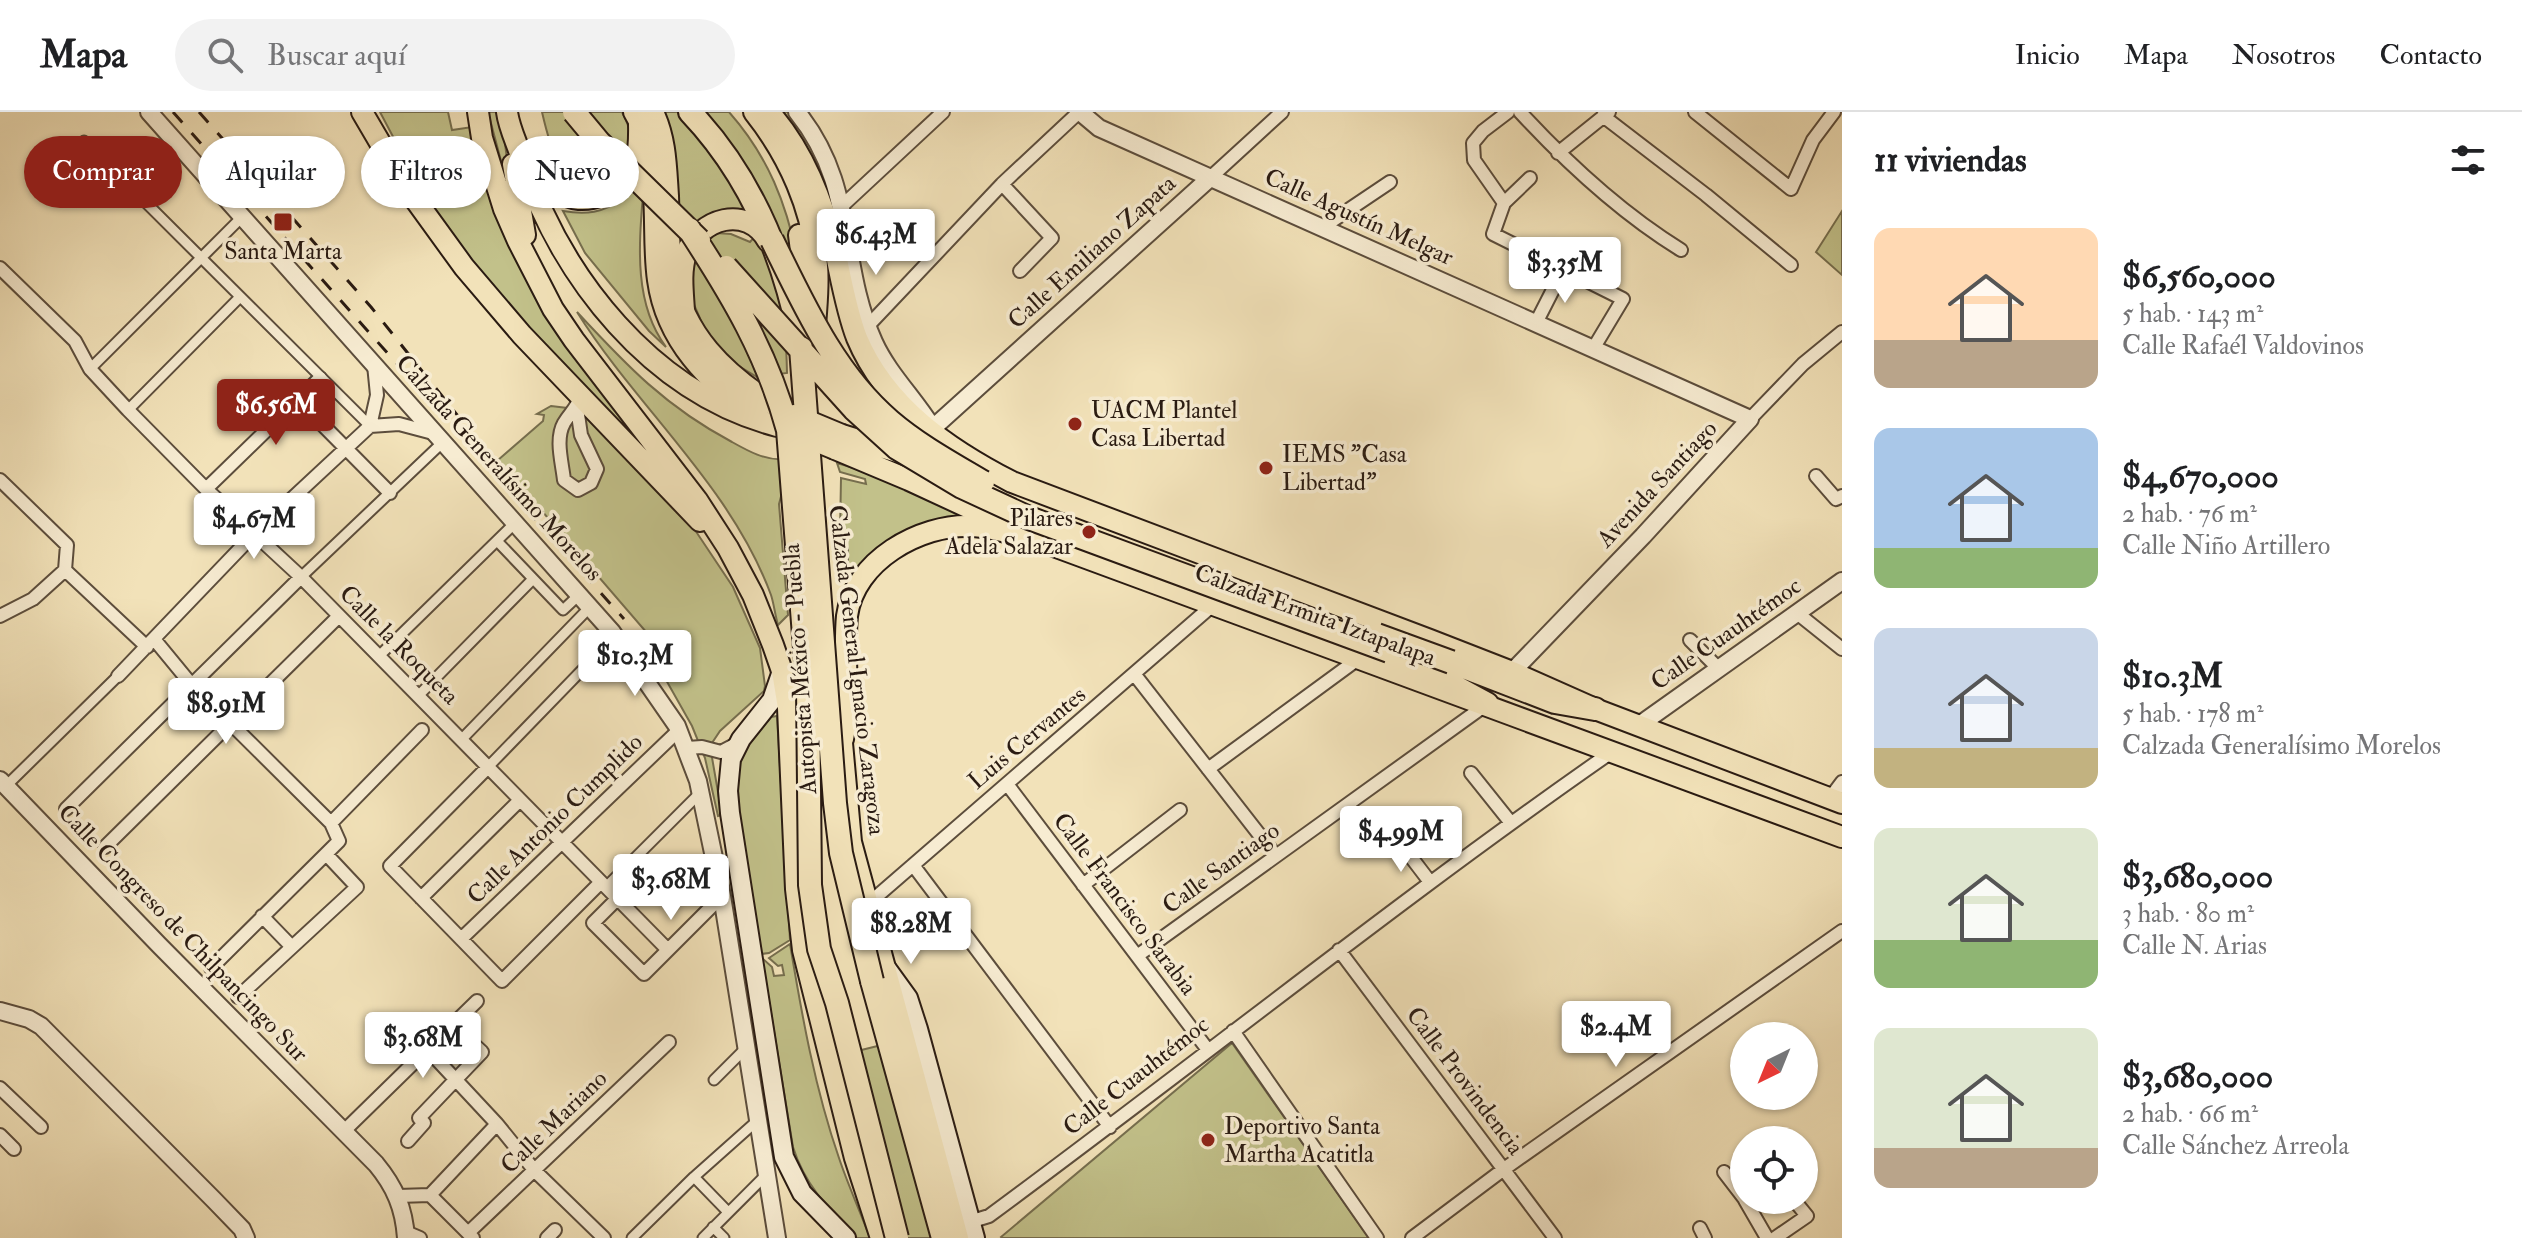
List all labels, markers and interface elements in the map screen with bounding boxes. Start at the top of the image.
search box [175,19,735,91]
text: Mapa [40,31,127,79]
icon: search [203,33,247,77]
text: Buscar aquí [267,37,406,74]
text: Inicio [2015,38,2080,73]
text: Mapa [2124,38,2188,73]
text: Nosotros [2232,38,2335,73]
text: Contacto [2379,38,2482,73]
chip: Comprar [24,136,182,208]
chip: Alquilar [198,136,345,208]
chip: Filtros [361,136,491,208]
chip: Nuevo [507,136,639,208]
icon: filters [2446,138,2490,182]
text: 11 viviendas [1874,139,2027,182]
street label: Calle Agustín Melgar [1260,161,1458,273]
street label: Calle Emiliano Zapata [1001,168,1183,336]
pin: $6.43M [811,209,941,277]
marker: Santa Marta [272,211,294,233]
text: $6.43M [835,219,917,251]
place label: Santa Marta [224,236,343,267]
pin: $3.35M [1500,237,1630,305]
text: $3.35M [1527,247,1603,279]
text: $6,560,000 [2122,255,2276,298]
icon: home [1938,260,2034,356]
text: 5 hab. · 143 m² [2122,298,2263,330]
text: Calle Rafaél Valdovinos [2122,330,2364,362]
street label: Calzada Generalísimo Morelos [389,348,609,588]
pin: $6.56M [211,379,341,447]
text: $6.56M [235,389,317,421]
place label: UACM Plantel Casa Libertad [1091,395,1237,454]
street label: Avenida Santiago [1589,414,1724,555]
marker: UACM Plantel Casa Libertad [1066,415,1084,433]
place label: IEMS "Casa Libertad" [1282,439,1408,498]
text: $4,670,000 [2122,455,2279,498]
marker: IEMS "Casa Libertad" [1257,459,1275,477]
icon: home [1938,460,2034,556]
pin: $4.67M [189,493,319,561]
text: 2 hab. · 76 m² [2122,498,2257,530]
text: $4.67M [212,503,296,535]
street label: Calzada General Ignacio Zaragoza [821,503,893,838]
place label: Pilares Adela Salazar [944,503,1073,562]
marker: Pilares Adela Salazar [1080,523,1098,541]
text: Calle Niño Artillero [2122,530,2330,562]
street label: Autopista México - Puebla [776,541,824,796]
street label: Calzada Ermita Iztapalapa [1190,557,1441,673]
street label: Calle Cuauhtémoc [1645,570,1808,697]
street label: Calle la Roqueta [333,579,466,712]
pin: $10.3M [570,630,700,698]
text: $10.3M [596,640,674,672]
text: $10.3M [2122,655,2223,698]
icon: home [1938,660,2034,756]
pin: $8.91M [161,678,291,746]
street label: Luis Cervantes [962,680,1092,796]
text: $8.91M [186,688,266,720]
text: 5 hab. · 178 m² [2122,698,2263,730]
street label: Calle Antonio Cumplido [461,727,649,911]
text: Calzada Generalísimo Morelos [2122,730,2441,762]
street label: Calle Congreso de Chilpancingo Sur [51,797,315,1069]
pin: $4.99M [1336,806,1466,874]
street label: Calle Francisco Sarabia [1046,807,1204,1002]
street label: Calle Santiago [1156,815,1286,921]
text: $4.99M [1358,816,1444,848]
pin: $3.68M [606,854,736,922]
text: $3,680,000 [2122,855,2273,898]
icon: home [1938,860,2034,956]
text: $3.68M [631,864,711,896]
pin: $8.28M [846,898,976,966]
text: 3 hab. · 80 m² [2122,898,2254,930]
text: $8.28M [870,908,952,940]
text: Calle N. Arias [2122,930,2267,962]
street label: Calle Provindencia [1399,1001,1532,1162]
pin: $2.4M [1560,1001,1672,1069]
street label: Calle Cuauhtémoc [1057,1009,1215,1143]
text: $2.4M [1580,1011,1652,1043]
pin: $3.68M [358,1012,488,1080]
text: $3.68M [383,1022,463,1054]
north arrow [1730,1022,1818,1110]
map controls [1730,1022,1818,1214]
text: $3,680,000 [2122,1055,2273,1098]
icon: home [1938,1060,2034,1156]
street label: Calle Mariano [494,1063,614,1181]
text: 2 hab. · 66 m² [2122,1098,2258,1130]
place label: Deportivo Santa Martha Acatitla [1224,1111,1381,1170]
button: locate [1730,1126,1818,1214]
text: Calle Sánchez Arreola [2122,1130,2349,1162]
marker: Deportivo Santa Martha Acatitla [1199,1131,1217,1149]

